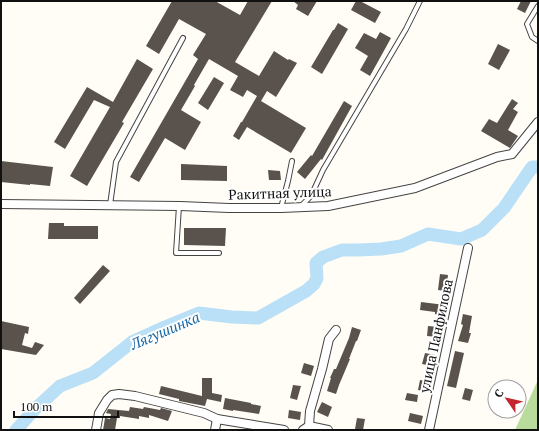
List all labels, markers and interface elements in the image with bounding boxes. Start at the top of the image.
street label: Ракитная улица [228,181,332,204]
street label: улица Панфилова [414,277,457,396]
water label: Лягушинка [126,307,202,354]
north arrow [487,379,527,419]
text: С [491,387,507,400]
scale bar [14,393,118,419]
text: 100 m [20,399,53,414]

